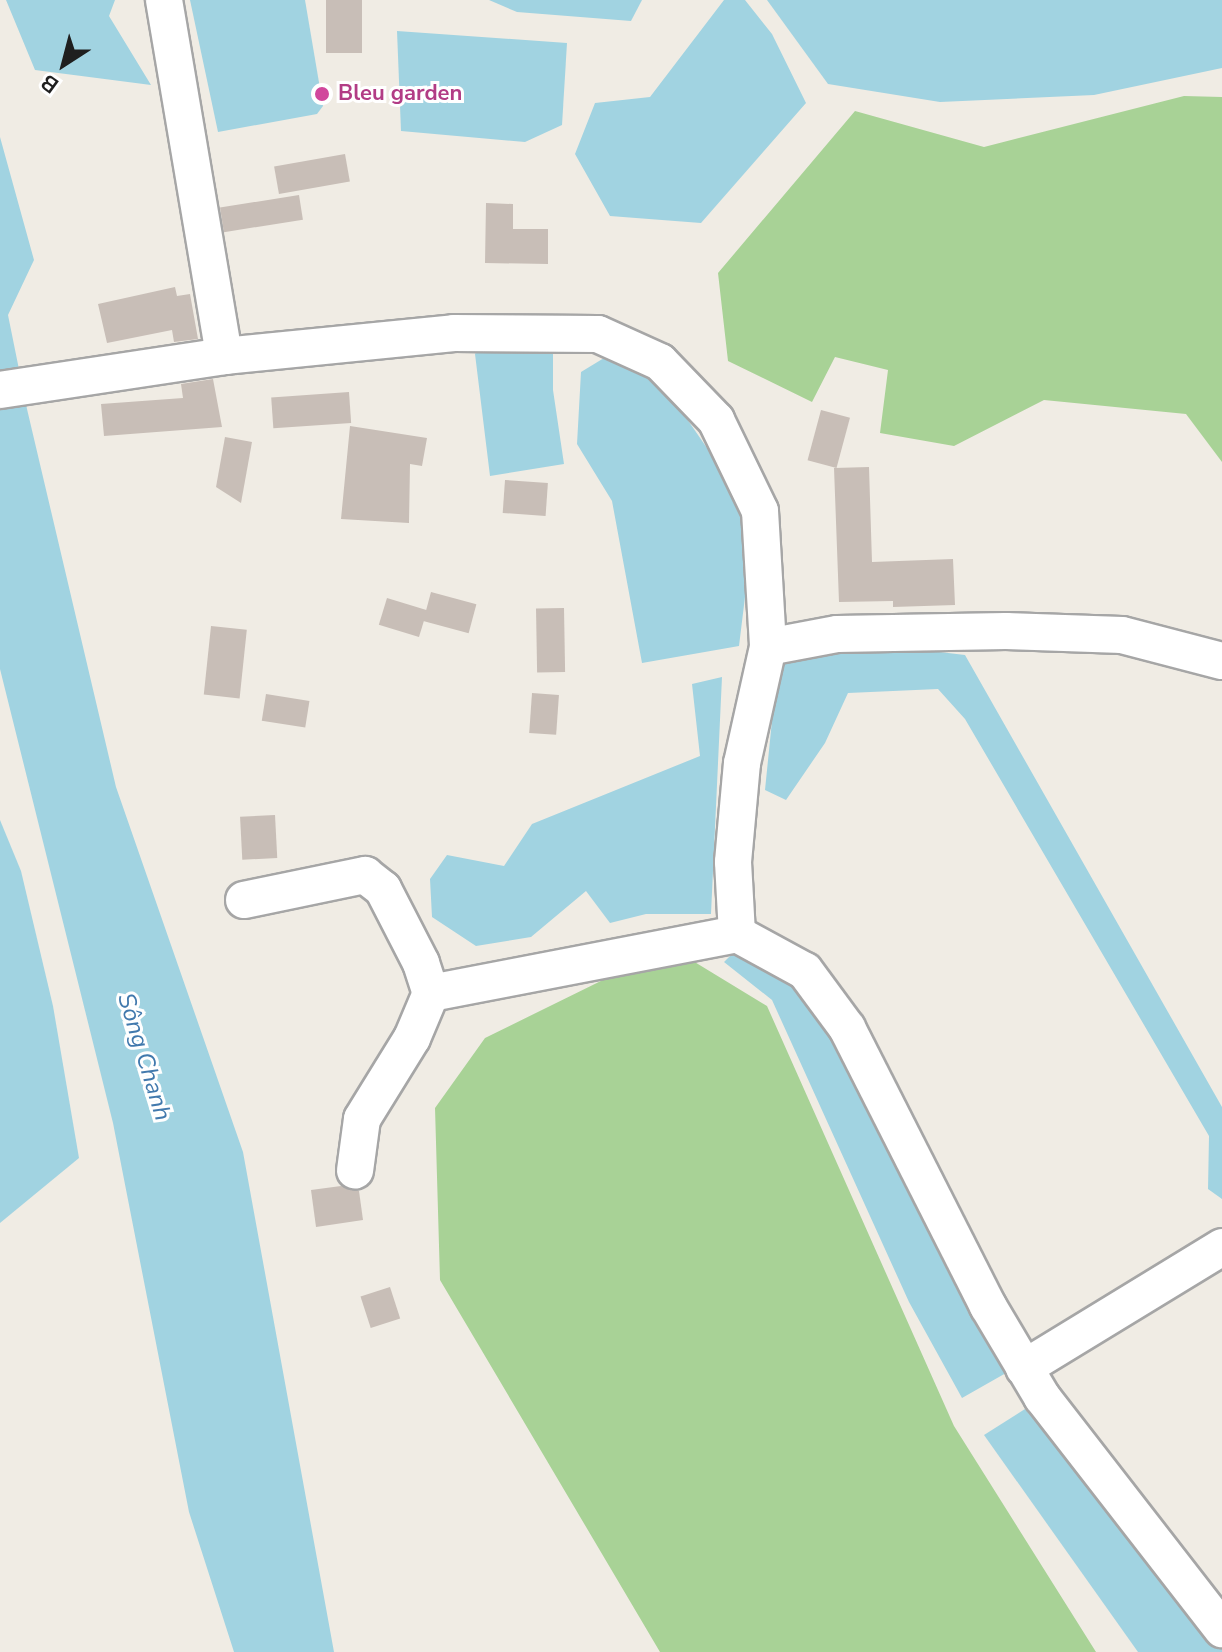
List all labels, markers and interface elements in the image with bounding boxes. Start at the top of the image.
north arrow [24,24,104,104]
text: B [35,67,65,100]
place label: Bleu garden [338,81,462,107]
marker: Bleu garden [313,85,331,103]
water label: Sông Chanh [111,990,177,1124]

